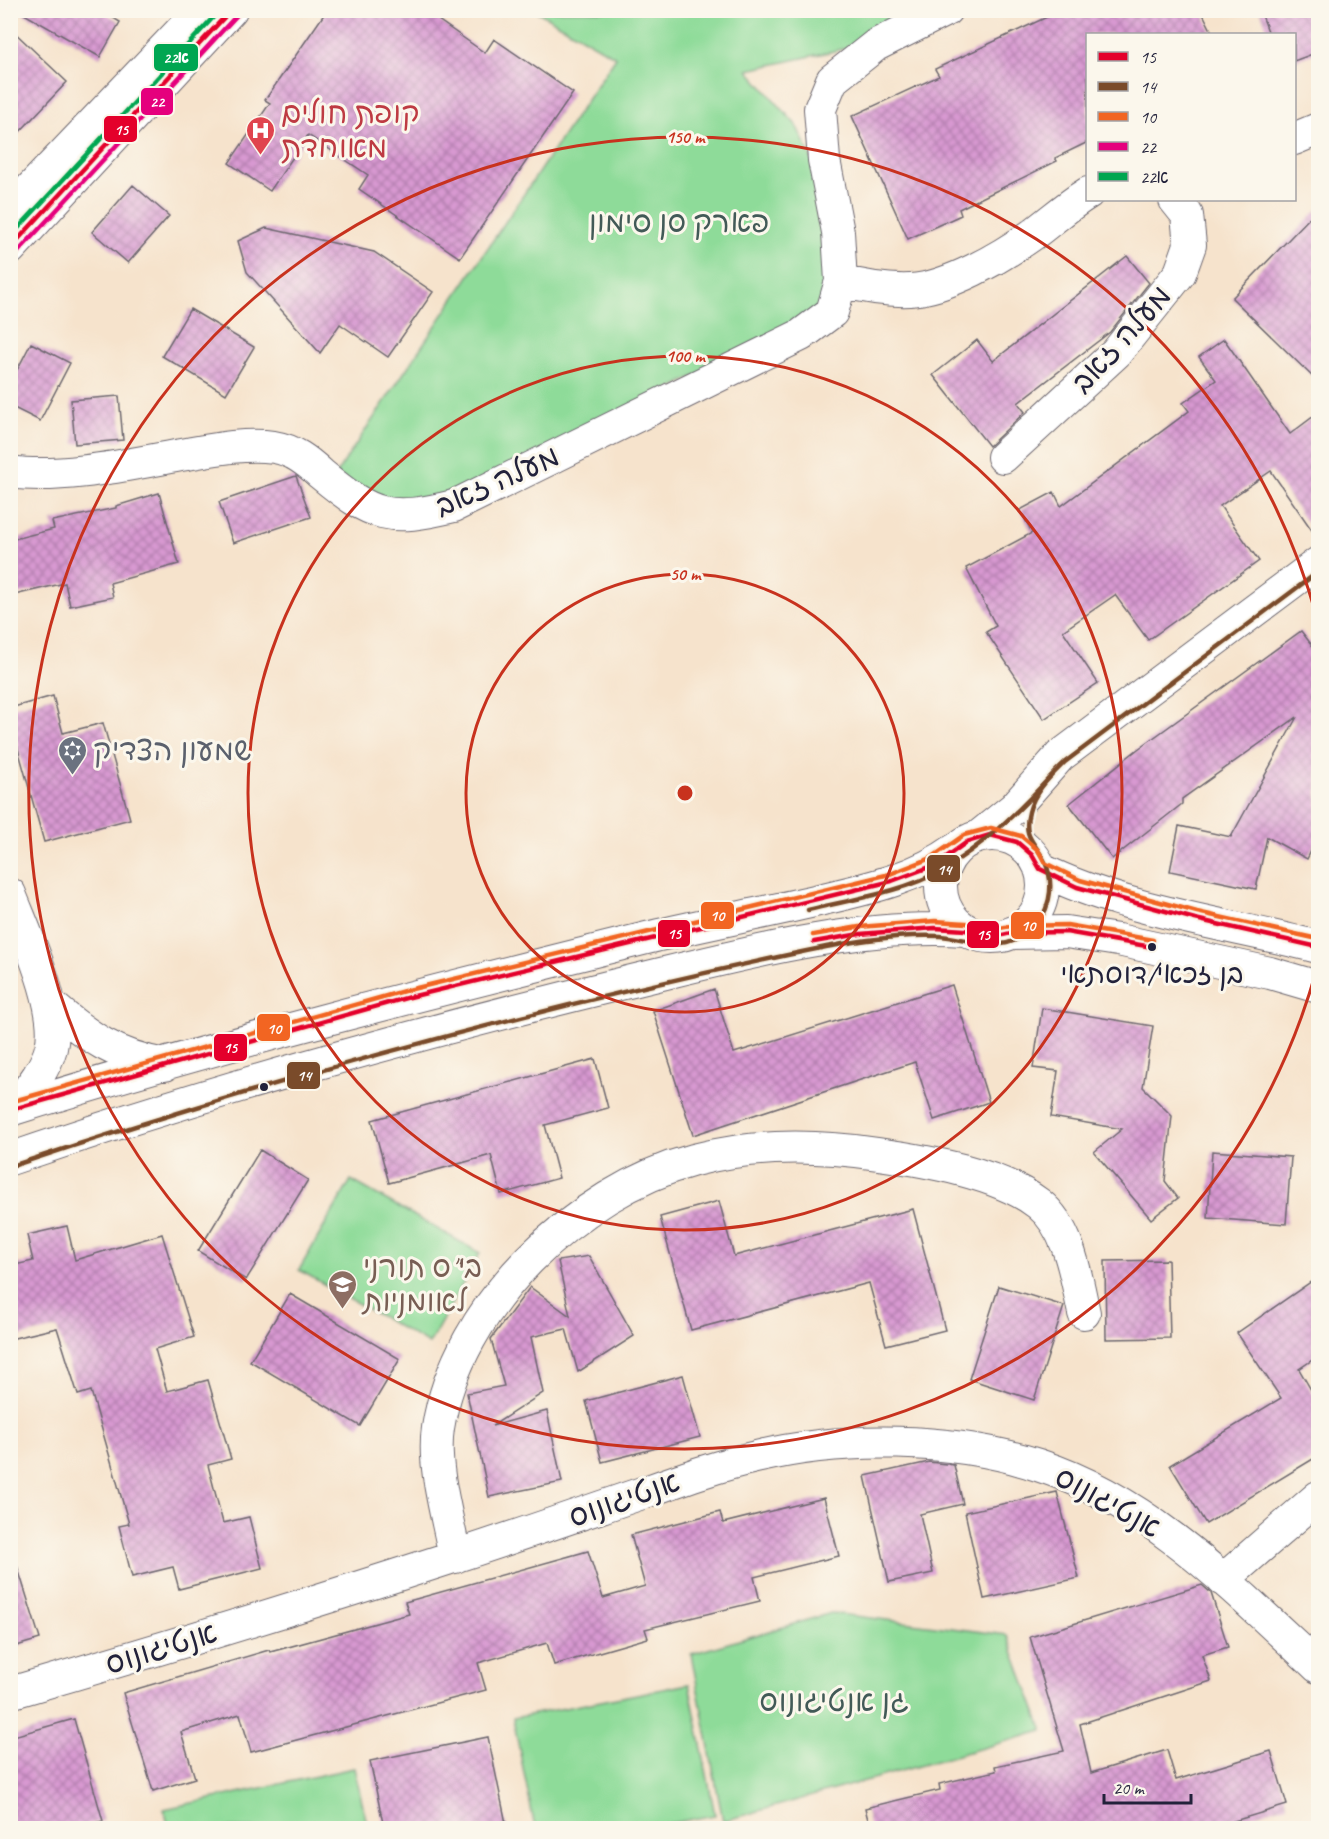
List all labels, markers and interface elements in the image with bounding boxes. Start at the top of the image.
legend [1086,33,1296,201]
line badge: 22א [153,43,199,72]
text: 15 [1140,46,1157,68]
text: 22א [163,48,189,68]
text: 14 [1140,76,1158,98]
line badge: 22 [140,87,174,116]
text: 22 [150,92,166,112]
place label: קופת חולים מאוחדת [281,94,420,166]
text: 10 [1140,106,1158,128]
hospital icon: קופת חולים מאוחדת [244,114,276,156]
line badge: 15 [103,115,138,143]
text: 15 [114,120,130,140]
text: 150 m [666,126,706,148]
text: 22 [1140,136,1158,158]
text: 22א [1140,166,1168,188]
park label: פארק סן סימון [589,203,769,241]
street label: מעלה זאב [1063,277,1179,401]
text: 100 m [666,345,706,367]
street label: מעלה זאב [429,437,565,525]
text: 50 m [670,563,702,585]
place label: שמעון הצדיק [93,731,251,769]
synagogue icon: שמעון הצדיק [56,734,88,776]
centre of rings [675,783,695,803]
line badge: 14 [926,854,961,883]
text: 14 [937,860,953,880]
line badge: 10 [700,901,735,930]
text: 10 [710,906,726,926]
line badge: 10 [1010,911,1045,940]
text: 10 [1021,916,1037,936]
line badge: 15 [657,919,691,948]
line badge: 15 [966,920,1000,949]
text: 15 [667,924,683,944]
text: 15 [976,925,992,945]
marker: בן זכאי/דוסתאי [1146,941,1158,953]
place label: בן זכאי/דוסתאי [1060,956,1244,991]
line badge: 10 [256,1013,291,1042]
text: 10 [267,1019,283,1039]
line badge: 15 [213,1033,248,1062]
text: 15 [223,1038,239,1058]
line badge: 14 [286,1061,321,1090]
text: 14 [297,1066,313,1086]
unlabelled marker [258,1081,270,1093]
place label: בי"ס תורני לאומניות [361,1248,482,1320]
school or university icon: בי"ס תורני לאומניות [326,1268,358,1310]
street label: אנטיגונוס [1048,1458,1168,1546]
street label: אנטיגונוס [563,1462,685,1536]
street label: אנטיגונוס [100,1613,222,1683]
park label: גן אנטיגונוס [759,1682,909,1720]
scale bar [1104,1767,1191,1805]
text: 20 m [1113,1777,1146,1799]

